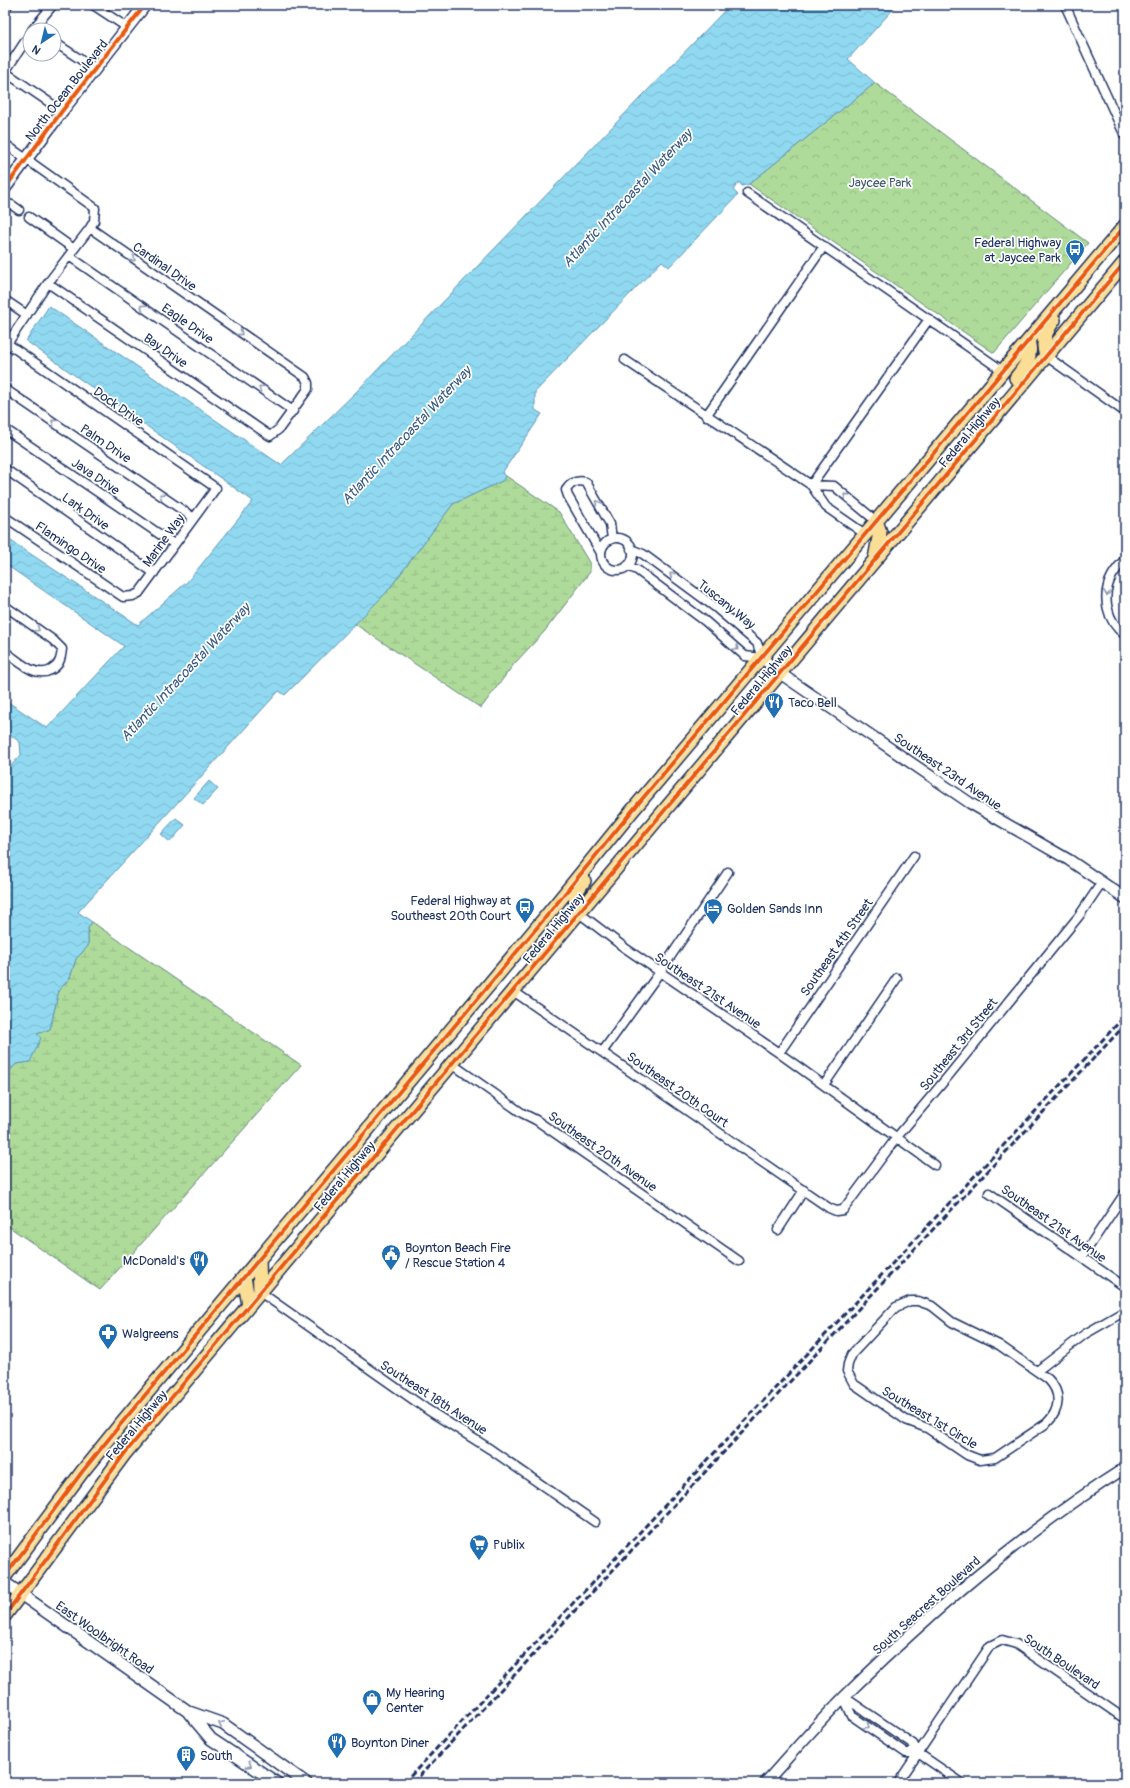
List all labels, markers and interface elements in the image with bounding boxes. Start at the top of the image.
north arrow [22,22,62,62]
street label: North Ocean Boulevard [21,36,111,144]
water label: Atlantic Intracoastal Waterway [559,124,697,271]
park label: Jaycee Park [849,175,912,191]
place label: Federal Highway at Jaycee Park [974,235,1062,266]
bus stop icon: Federal Highway at Jaycee Park [1064,238,1086,266]
street label: Cardinal Drive [129,239,200,295]
one-way arrow [129,254,136,262]
street label: Eagle Drive [158,300,217,348]
one-way arrow [140,304,147,312]
one-way arrow [236,328,243,335]
street label: Bay Drive [141,330,191,372]
water label: Atlantic Intracoastal Waterway [338,361,476,508]
street label: Dock Drive [90,384,147,430]
one-way arrow [259,386,266,393]
street label: Federal Highway [936,394,1004,471]
one-way arrow [52,420,59,427]
street label: Palm Drive [77,421,134,467]
street label: Java Drive [68,455,123,499]
street label: Lark Drive [59,490,113,534]
one-way arrow [159,493,166,501]
one-way arrow [843,493,851,500]
one-way arrow [596,500,603,507]
street label: Marine Way [139,511,189,570]
street label: Flamingo Drive [32,518,109,578]
one-way arrow [669,573,676,580]
street label: Tuscany Way [694,577,759,633]
one-way arrow [1103,590,1112,596]
water label: Atlantic Intracoastal Waterway [117,598,255,745]
one-way arrow [32,624,39,631]
street label: Federal Highway [728,642,796,719]
one-way arrow [731,644,739,651]
restaurant icon: Taco Bell [763,691,785,719]
place label: Taco Bell [788,695,837,711]
street label: Southeast 23rd Avenue [891,730,1005,814]
street label: Federal Highway [520,890,588,967]
place label: Federal Highway at Southeast 20th Court [391,893,512,924]
street label: Southeast 4th Street [797,895,877,1000]
bus stop icon: Federal Highway at Southeast 20th Court [514,896,536,924]
hotel icon: Golden Sands Inn [702,897,724,925]
place label: Golden Sands Inn [727,901,823,917]
street label: Southeast 21st Avenue [651,949,764,1033]
street label: Southeast 3rd Street [916,994,1002,1094]
street label: Southeast 20th Court [623,1049,732,1131]
street label: Southeast 20th Avenue [545,1108,660,1196]
street label: Federal Highway [311,1138,379,1215]
street label: Southeast 21st Avenue [998,1181,1110,1267]
place label: Boynton Beach Fire / Rescue Station 4 [405,1240,511,1271]
public building icon: Boynton Beach Fire / Rescue Station 4 [380,1243,402,1271]
restaurant icon: McDonald's [188,1249,210,1277]
place label: McDonald's [123,1253,185,1269]
pharmacy icon: Walgreens [97,1322,119,1350]
place label: Walgreens [122,1326,179,1342]
street label: Southeast 18th Avenue [377,1357,491,1439]
street label: Southeast 1st Circle [879,1383,981,1453]
street label: Federal Highway [103,1387,171,1464]
supermarket icon: Publix [468,1533,490,1561]
place label: Publix [493,1537,525,1553]
street label: South Seacrest Boulevard [869,1553,984,1658]
street label: East Woolbright Road [52,1598,156,1678]
street label: South Boulevard [1020,1631,1103,1693]
place label: My Hearing Center [386,1685,445,1716]
shop icon: My Hearing Center [361,1688,383,1716]
one-way arrow [217,1721,225,1729]
one-way arrow [863,1721,870,1728]
restaurant icon: Boynton Diner [326,1731,348,1759]
place label: Boynton Diner [351,1735,429,1751]
building icon: South [175,1744,197,1772]
place label: South [200,1748,232,1764]
one-way arrow [245,1760,252,1768]

